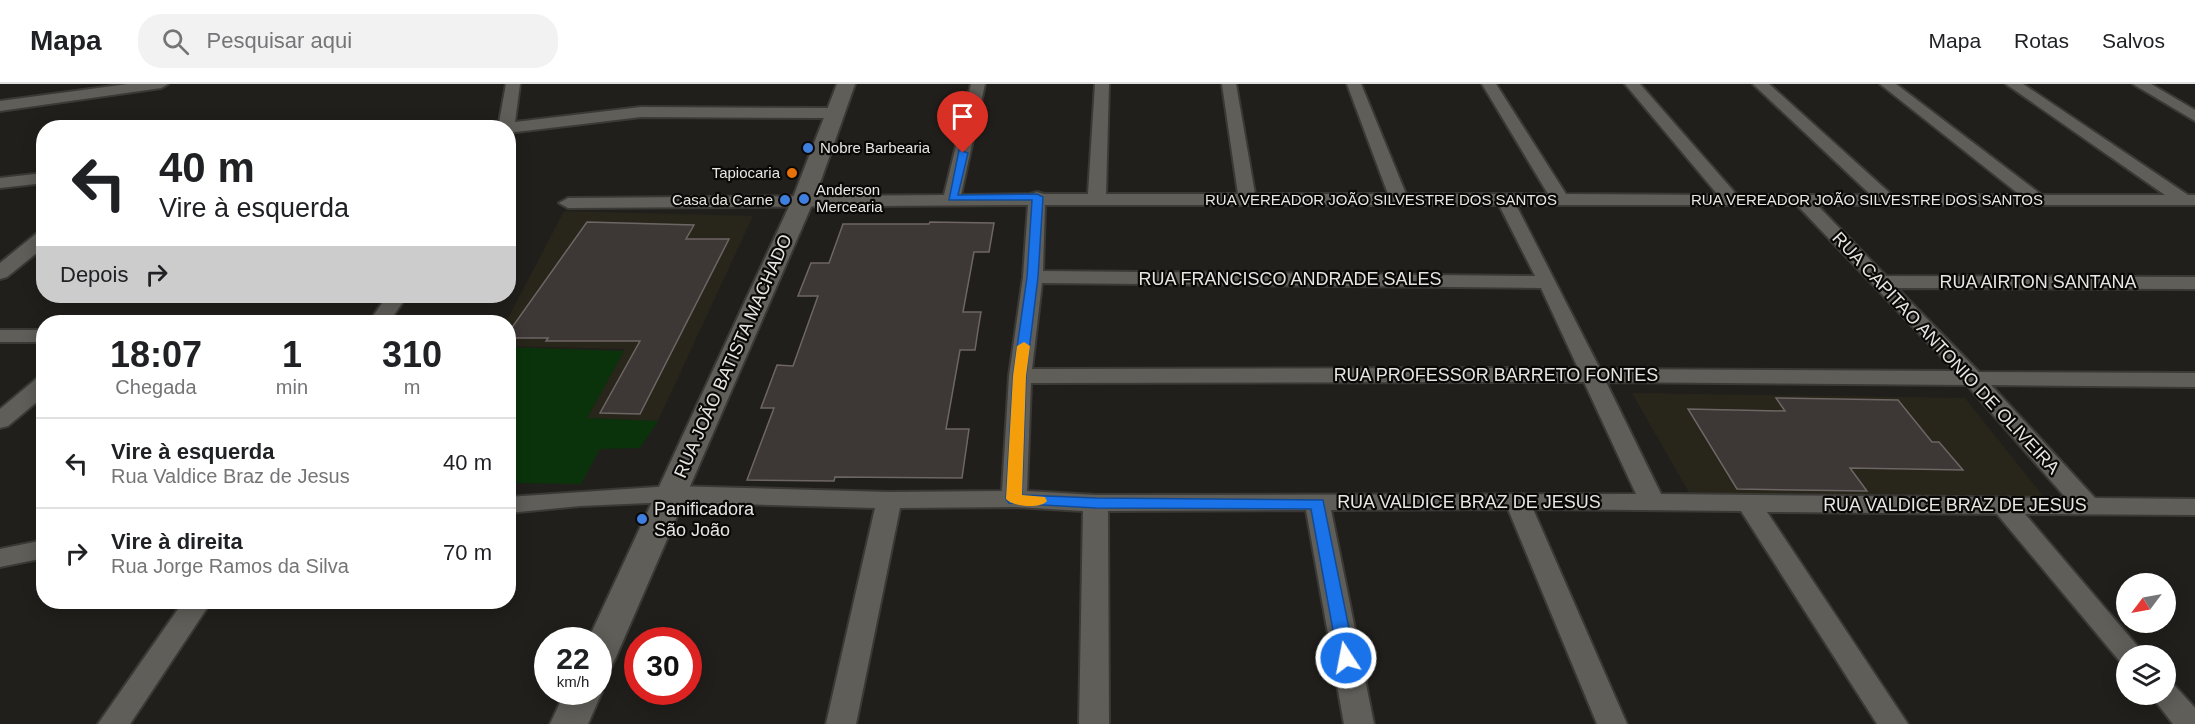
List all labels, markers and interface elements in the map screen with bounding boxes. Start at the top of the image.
search box [138,14,558,68]
text: Mapa [30,25,102,56]
icon: search [159,25,192,58]
text: Pesquisar aqui [207,28,352,53]
text: Mapa [1929,29,1981,52]
text: Rotas [2014,29,2069,52]
text: Salvos [2102,29,2165,52]
pin [937,91,988,153]
icon: arrive [946,100,979,133]
place label: Nobre Barbearia [820,139,931,156]
marker: Nobre Barbearia [801,141,815,155]
icon: left [60,144,138,222]
text: 40 m [159,144,255,191]
place label: Tapiocaria [712,164,781,181]
marker: Tapiocaria [785,166,799,180]
place label: Anderson Mercearia [816,181,883,215]
place label: Casa da Carne [672,191,773,208]
street label: RUA VEREADOR JOÃO SILVESTRE DOS SANTOS [1205,191,1557,208]
street label: RUA VEREADOR JOÃO SILVESTRE DOS SANTOS [1691,191,2043,208]
marker: Anderson Mercearia [797,192,811,206]
text: Vire à esquerda [159,193,349,223]
marker: Casa da Carne [778,193,792,207]
street label: RUA CAPITAO ANTONIO DE OLIVEIRA [1828,228,2064,478]
street label: RUA JOÃO BATISTA MACHADO [669,231,796,481]
icon: right [140,258,173,291]
text: Depois [60,262,128,287]
street label: RUA FRANCISCO ANDRADE SALES [1138,269,1442,289]
street label: RUA AIRTON SANTANA [1939,272,2137,292]
text: 18:07 [110,334,202,375]
text: 1 [282,334,302,375]
text: 310 [382,334,442,375]
street label: RUA PROFESSOR BARRETO FONTES [1334,365,1658,385]
text: Chegada [115,376,197,398]
text: min [276,376,308,398]
text: m [404,376,420,398]
text: Vire à esquerda [111,439,274,464]
icon: left [60,447,93,480]
text: 40 m [443,450,492,475]
text: Rua Valdice Braz de Jesus [111,465,350,487]
street label: RUA VALDICE BRAZ DE JESUS [1337,492,1601,512]
street label: RUA VALDICE BRAZ DE JESUS [1823,495,2087,515]
place label: Panificadora São João [654,499,755,540]
marker: Panificadora São João [635,512,649,526]
text: Vire à direita [111,529,243,554]
icon: right [60,537,93,570]
text: 70 m [443,540,492,565]
text: Rua Jorge Ramos da Silva [111,555,349,577]
north arrow [2116,573,2176,633]
map controls [2116,573,2176,705]
position arrow [1314,626,1378,690]
speed limit sign: 30 [624,627,702,705]
text: 22 [556,642,590,675]
button: layers [2116,645,2176,705]
text: km/h [557,673,589,690]

